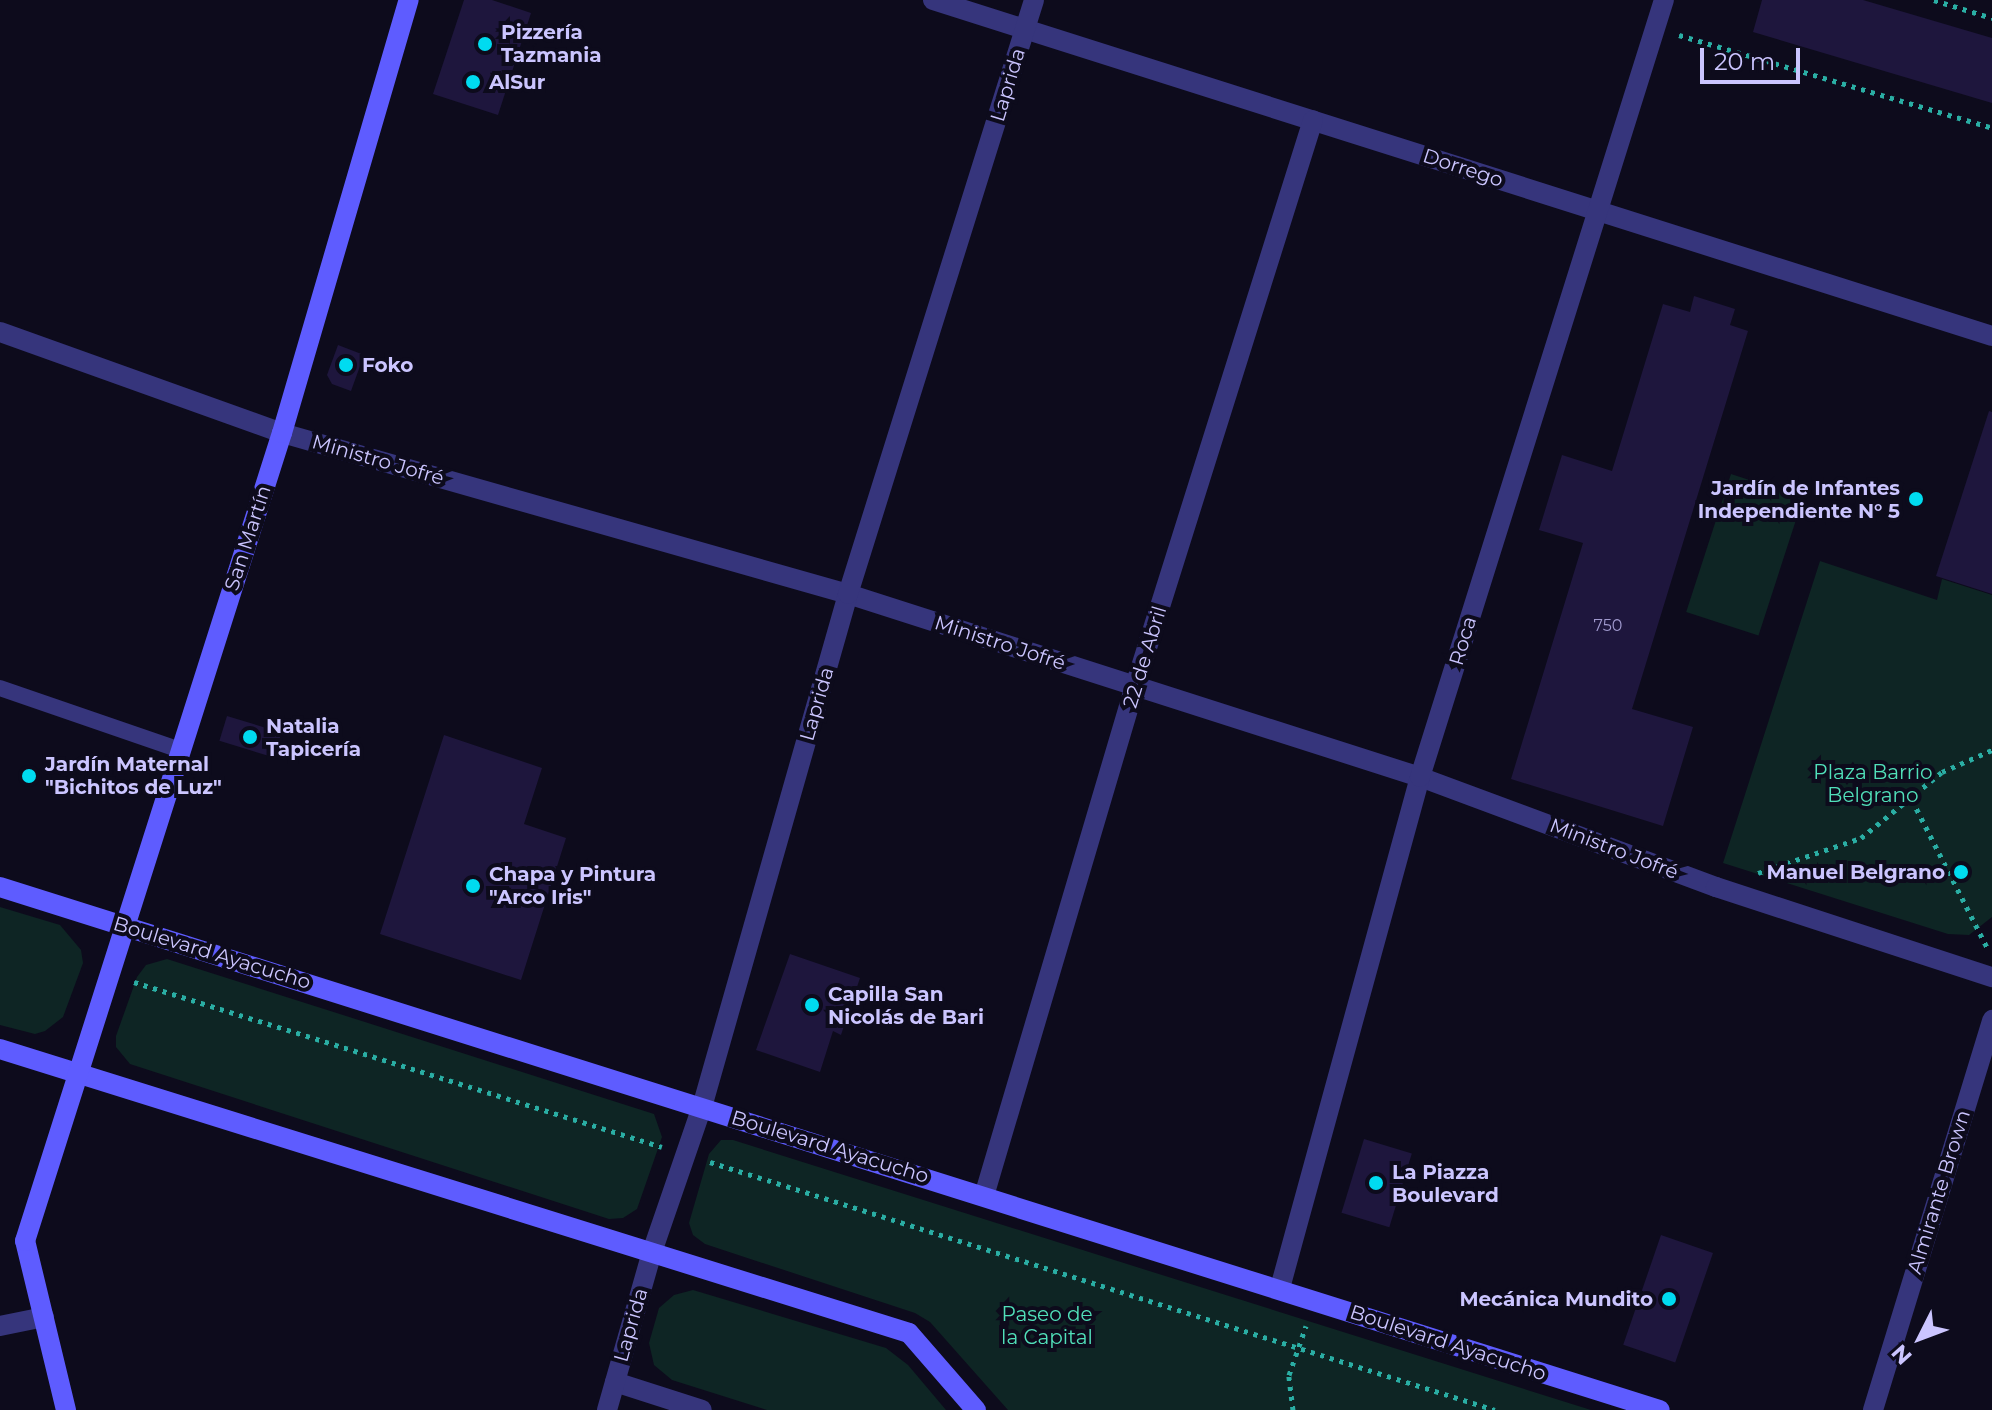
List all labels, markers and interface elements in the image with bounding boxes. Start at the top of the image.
place label: Pizzería Tazmania [501,20,602,67]
scale bar [1704,32,1804,82]
marker: Pizzería Tazmania [476,35,494,53]
street label: Laprida [985,45,1031,125]
text: 20 m [1714,47,1775,76]
place label: AlSur [489,70,545,94]
marker: AlSur [464,73,482,91]
street label: Dorrego [1420,144,1506,192]
place label: Foko [362,353,413,377]
marker: Foko [337,356,355,374]
street label: Ministro Jofré [309,430,447,490]
place label: Jardín de Infantes Independiente N° 5 [1698,476,1900,523]
street label: San Martín [220,482,276,594]
marker: Jardín de Infantes Independiente N° 5 [1907,490,1925,508]
street label: 22 de Abril [1118,603,1172,711]
street label: Ministro Jofré [932,611,1068,675]
street label: Roca [1444,614,1482,668]
house number: 750 [1594,616,1622,636]
street label: Laprida [795,664,839,744]
place label: Natalia Tapicería [266,714,361,761]
marker: Natalia Tapicería [241,728,259,746]
place label: Jardín Maternal "Bichitos de Luz" [45,752,222,799]
park label: Plaza Barrio Belgrano [1813,761,1933,808]
marker: Jardín Maternal "Bichitos de Luz" [20,767,38,785]
street label: Ministro Jofré [1546,813,1682,885]
place label: Manuel Belgrano [1767,860,1945,884]
place label: Chapa y Pintura "Arco Iris" [489,862,656,909]
marker: Manuel Belgrano [1952,863,1970,881]
marker: Chapa y Pintura "Arco Iris" [464,877,482,895]
street label: Boulevard Ayacucho [110,912,314,994]
place label: Capilla San Nicolás de Bari [828,982,984,1029]
marker: Capilla San Nicolás de Bari [803,996,821,1014]
street label: Boulevard Ayacucho [728,1106,932,1188]
street label: Almirante Brown [1903,1107,1975,1277]
place label: La Piazza Boulevard [1392,1160,1499,1207]
marker: La Piazza Boulevard [1367,1174,1385,1192]
street label: Laprida [609,1285,653,1365]
place label: Mecánica Mundito [1459,1287,1653,1311]
marker: Mecánica Mundito [1660,1290,1678,1308]
north arrow [1880,1298,1960,1378]
street label: Boulevard Ayacucho [1347,1300,1549,1386]
park label: Paseo de la Capital [1001,1303,1093,1350]
text: N [1886,1339,1918,1370]

